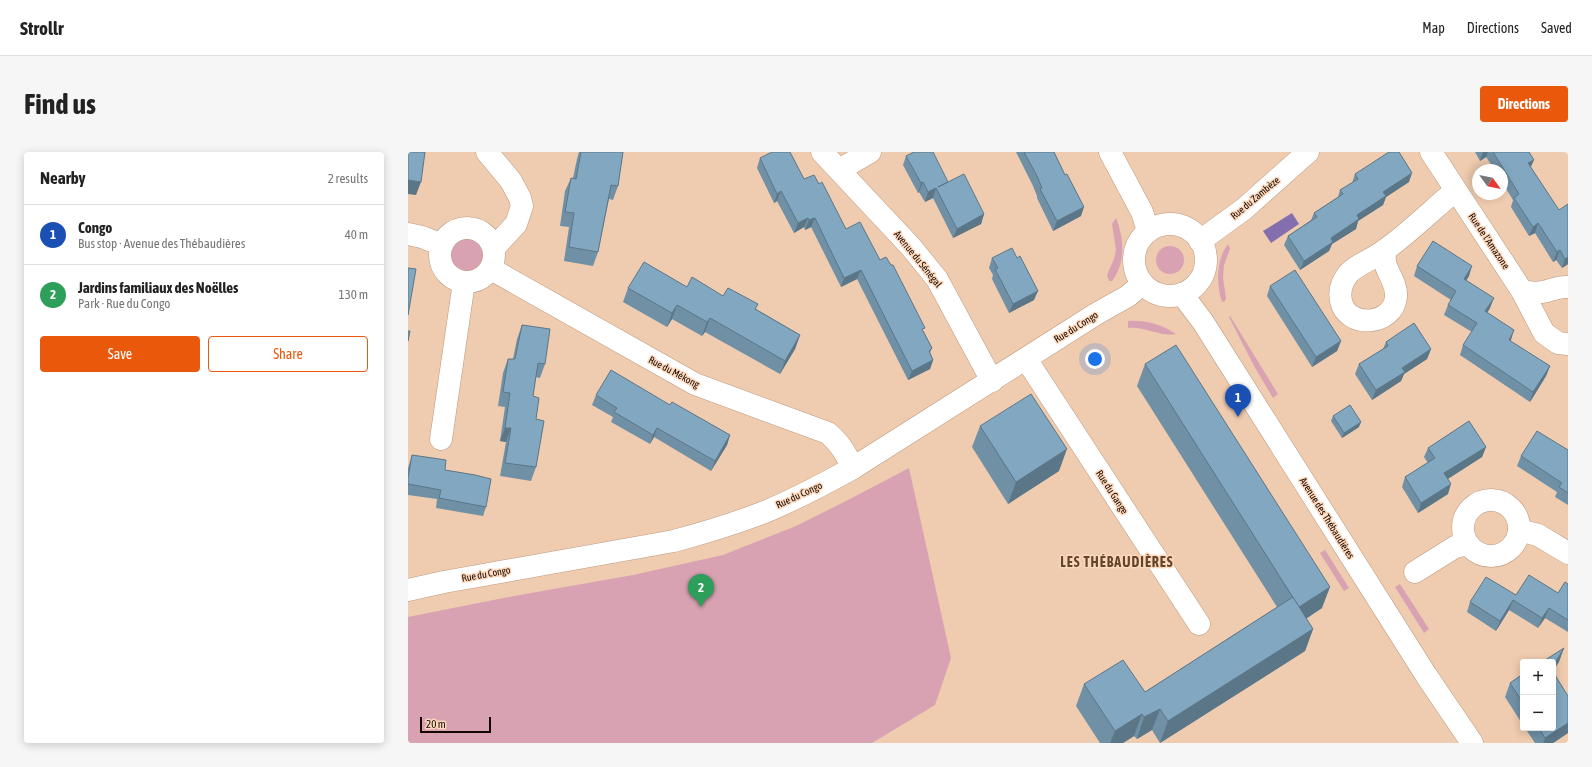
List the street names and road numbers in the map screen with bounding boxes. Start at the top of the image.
street label: Rue du Zambèze [1228,174,1282,222]
street label: Rue de l'Amazone [1466,211,1512,271]
street label: Avenue du Sénégal [892,229,944,290]
street label: Rue du Congo [1052,309,1100,345]
street label: Rue du Mékong [647,354,702,390]
street label: Rue du Gange [1094,468,1131,516]
street label: Avenue des Thébaudières [1298,475,1357,561]
street label: Rue du Congo [774,479,824,510]
street label: Rue du Congo [461,564,512,584]

